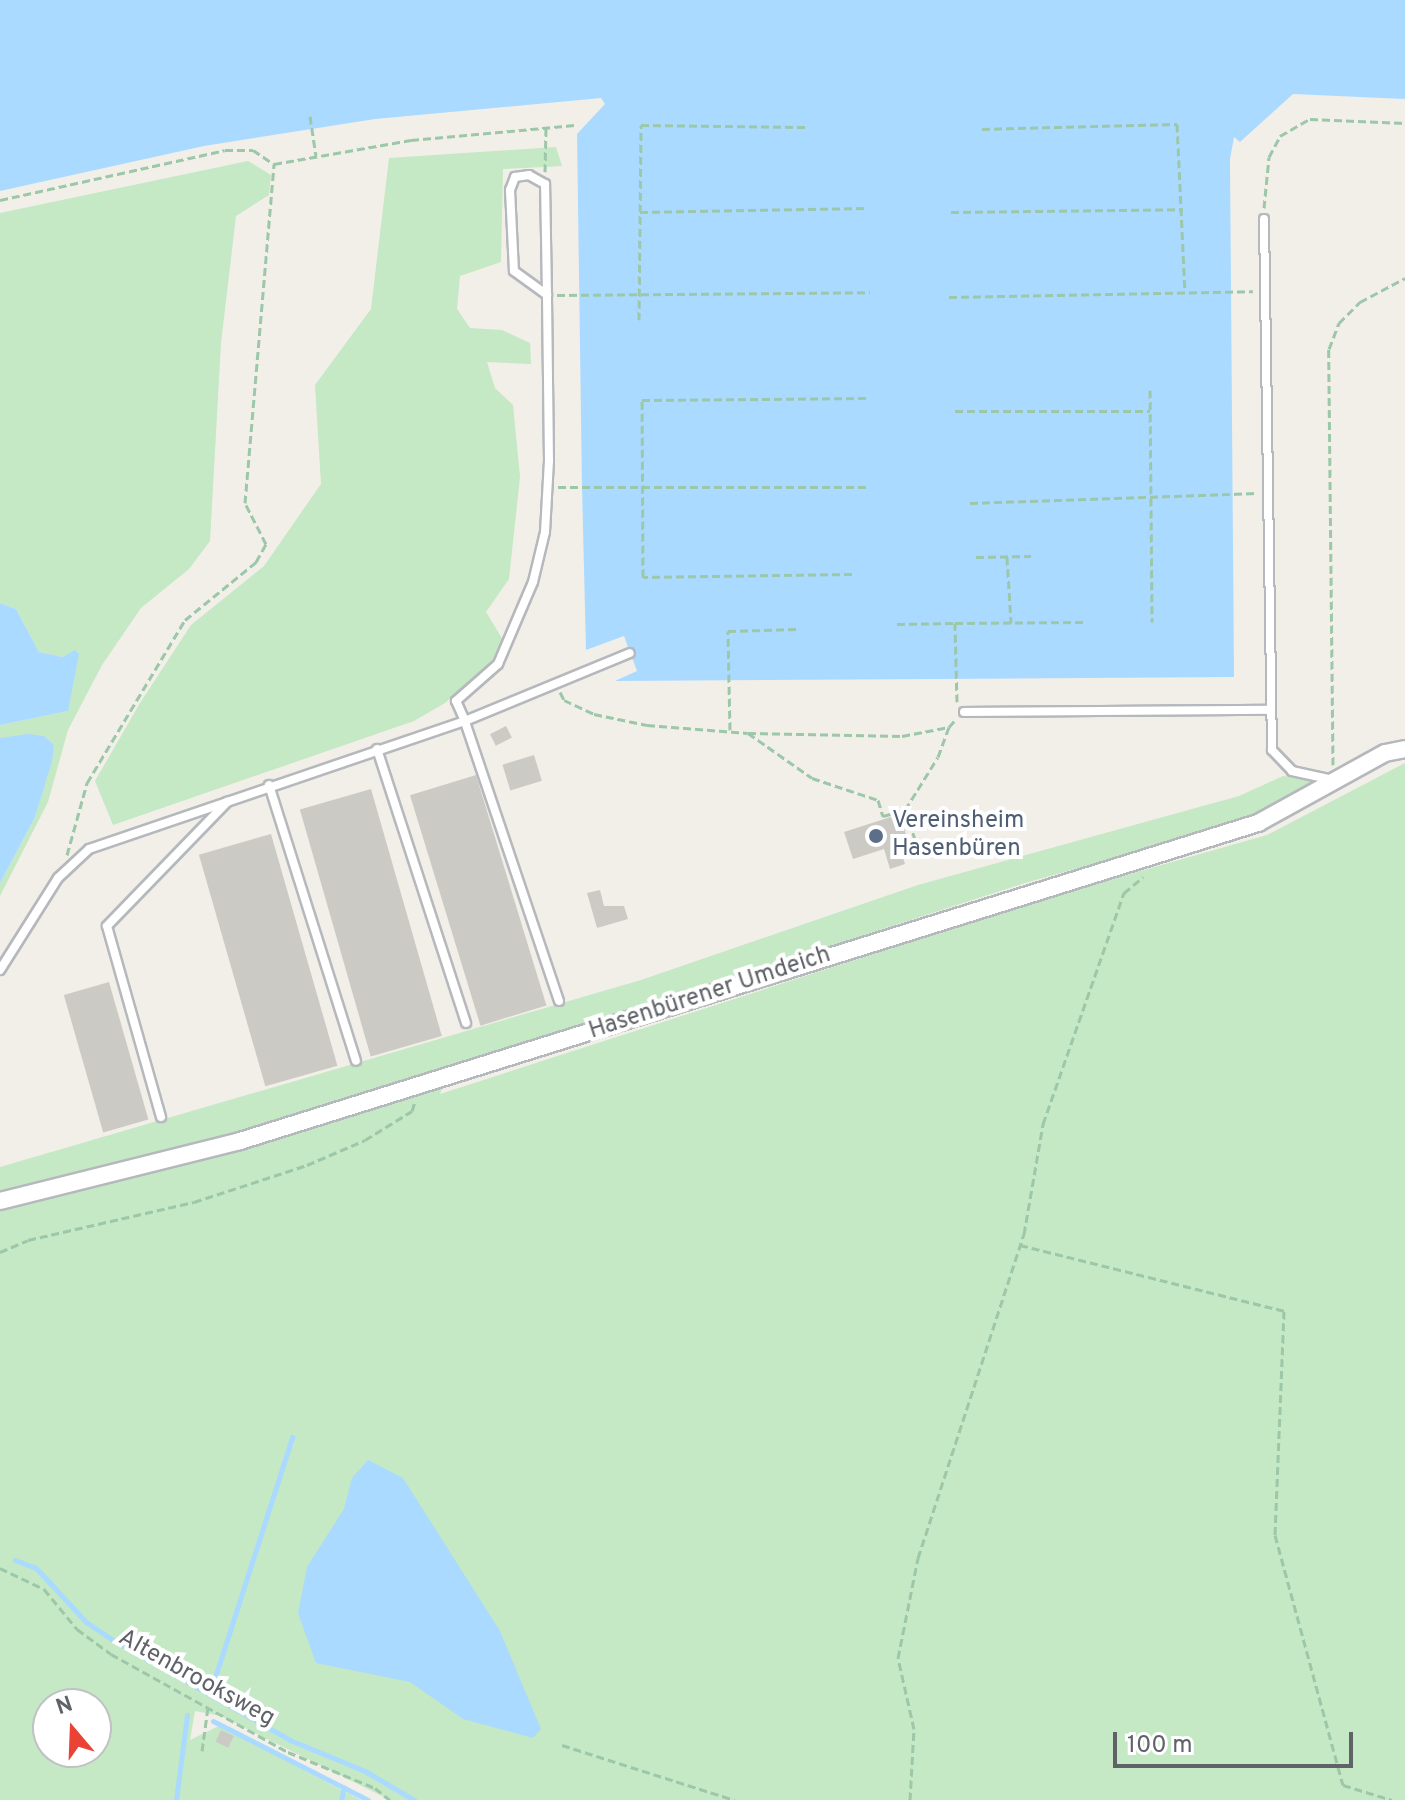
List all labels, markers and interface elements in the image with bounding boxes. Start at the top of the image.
place label: Vereinsheim Hasenbüren [892,808,1024,864]
marker: Vereinsheim Hasenbüren [867,827,885,845]
street label: Hasenbürener Umdeich [585,941,835,1047]
street label: Altenbrooksweg [113,1624,279,1734]
north arrow [32,1688,112,1768]
text: N [53,1691,77,1722]
scale bar [1117,1716,1357,1766]
text: 100 m [1127,1731,1193,1761]

